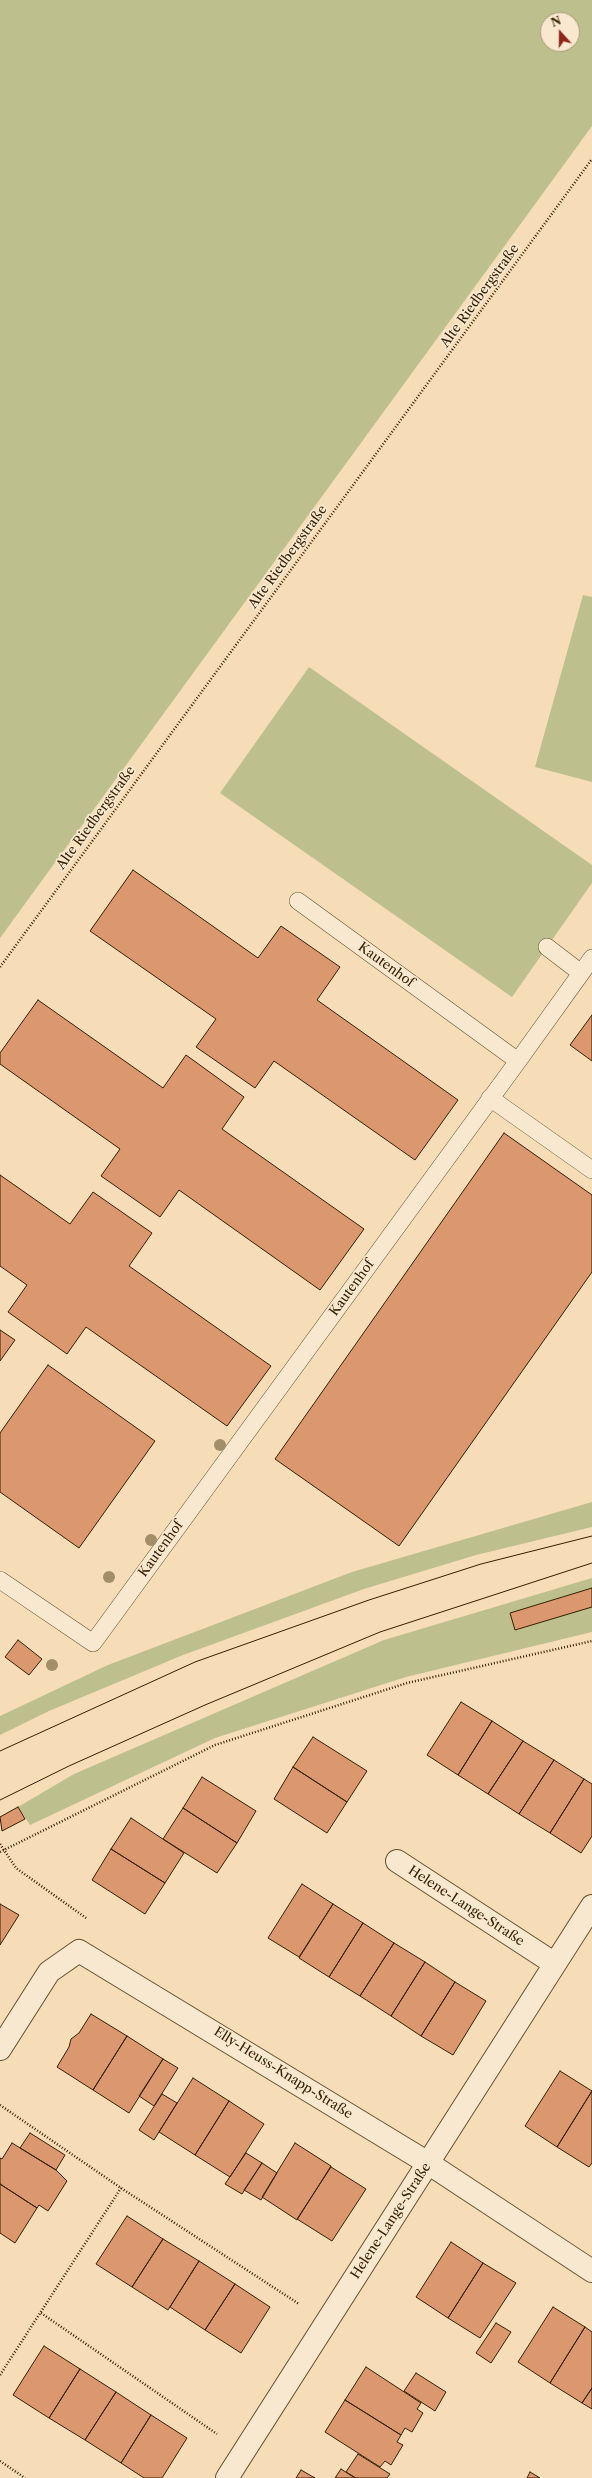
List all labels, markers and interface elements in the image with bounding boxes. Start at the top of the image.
north arrow [540,12,580,52]
text: N [549,13,563,30]
street label: Alte Riedbergstraße [437,241,523,351]
street label: Alte Riedbergstraße [245,502,331,612]
street label: Alte Riedbergstraße [53,763,139,873]
street label: Kautenhof [355,939,417,991]
street label: Kautenhof [326,1257,378,1319]
street label: Kautenhof [135,1518,187,1580]
street label: Helene-Lange-Straße [405,1863,527,1949]
street label: Elly-Heuss-Knapp-Straße [211,2024,355,2122]
street label: Helene-Lange-Straße [348,2160,434,2282]

